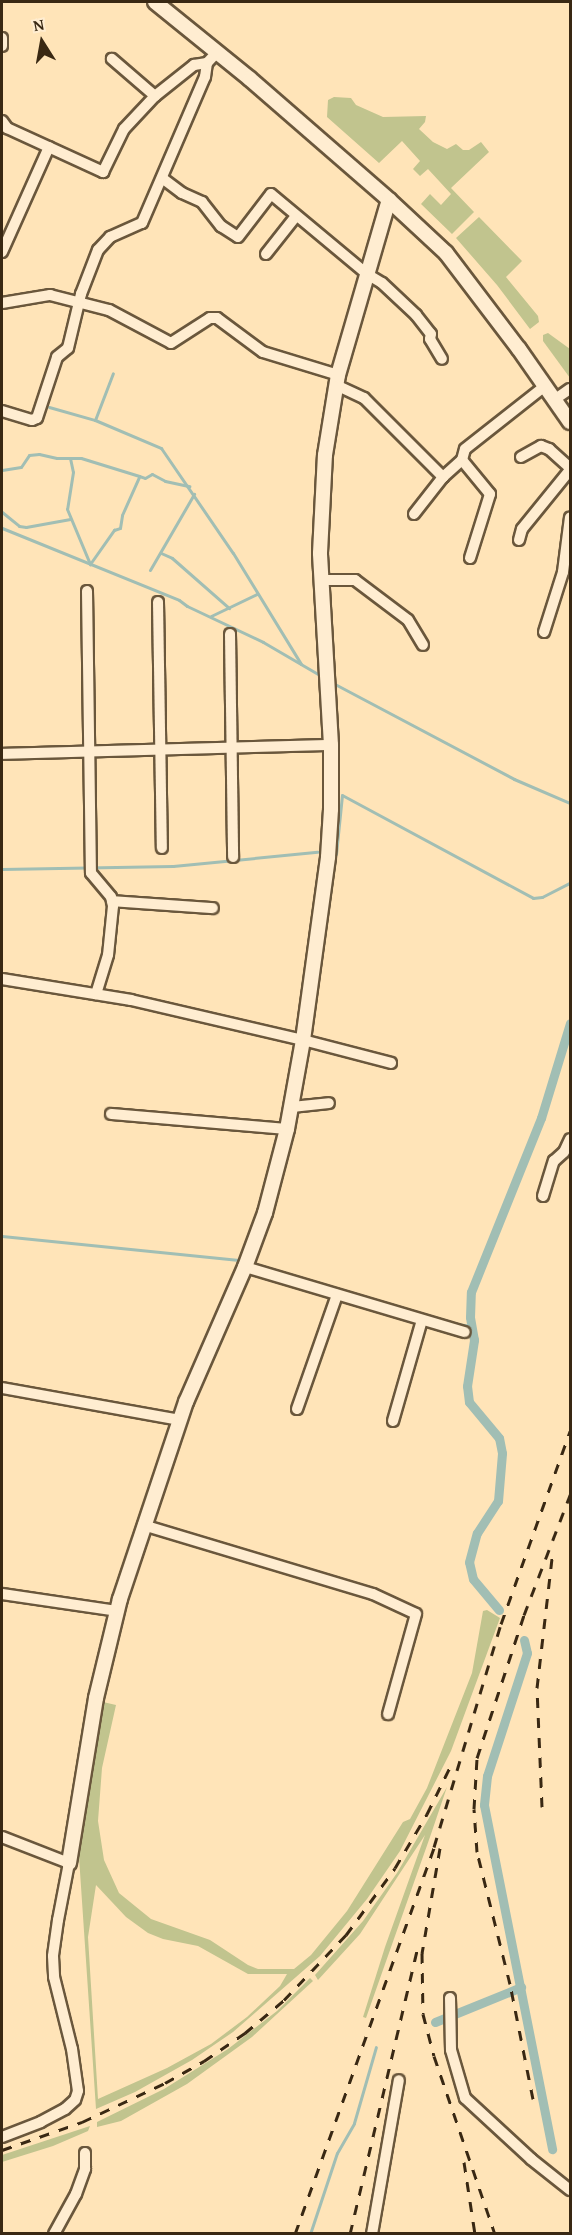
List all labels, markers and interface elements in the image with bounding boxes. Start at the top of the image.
north arrow [12,12,72,72]
text: N [31,12,46,37]

